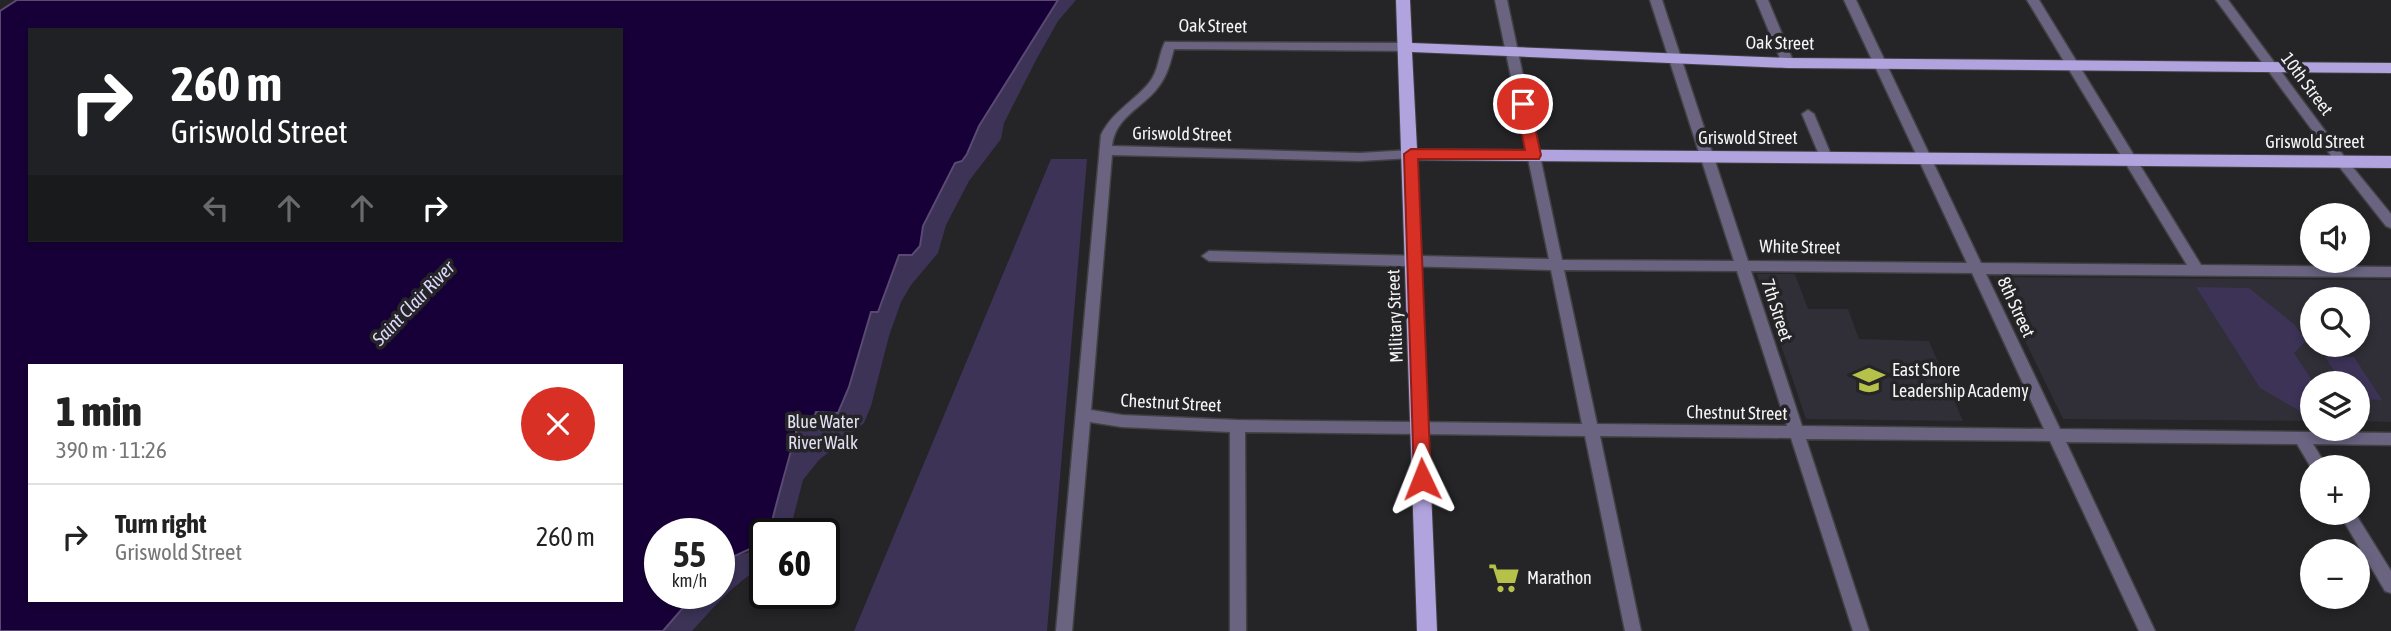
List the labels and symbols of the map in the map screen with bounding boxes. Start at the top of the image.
street label: Oak Street [1178,14,1248,37]
street label: Oak Street [1745,31,1815,54]
street label: 10th Street [2277,48,2338,119]
pin [1493,74,1553,134]
street label: Griswold Street [1132,122,1232,145]
street label: Griswold Street [1698,127,1798,148]
street label: Griswold Street [2265,131,2365,152]
street label: White Street [1759,235,1841,258]
water label: Saint Clair River [367,255,460,351]
street label: Military Street [1382,269,1407,363]
street label: 8th Street [1993,273,2040,340]
street label: 7th Street [1758,276,1797,344]
place label: East Shore Leadership Academy [1892,359,2029,401]
school or university icon: East Shore Leadership Academy [1852,363,1886,397]
street label: Chestnut Street [1120,389,1222,416]
street label: Chestnut Street [1686,401,1788,424]
park label: Blue Water River Walk [787,411,860,453]
position arrow [1385,442,1459,516]
speed limit sign: 60 [749,518,840,609]
supermarket icon: Marathon [1487,561,1521,595]
place label: Marathon [1527,567,1592,588]

